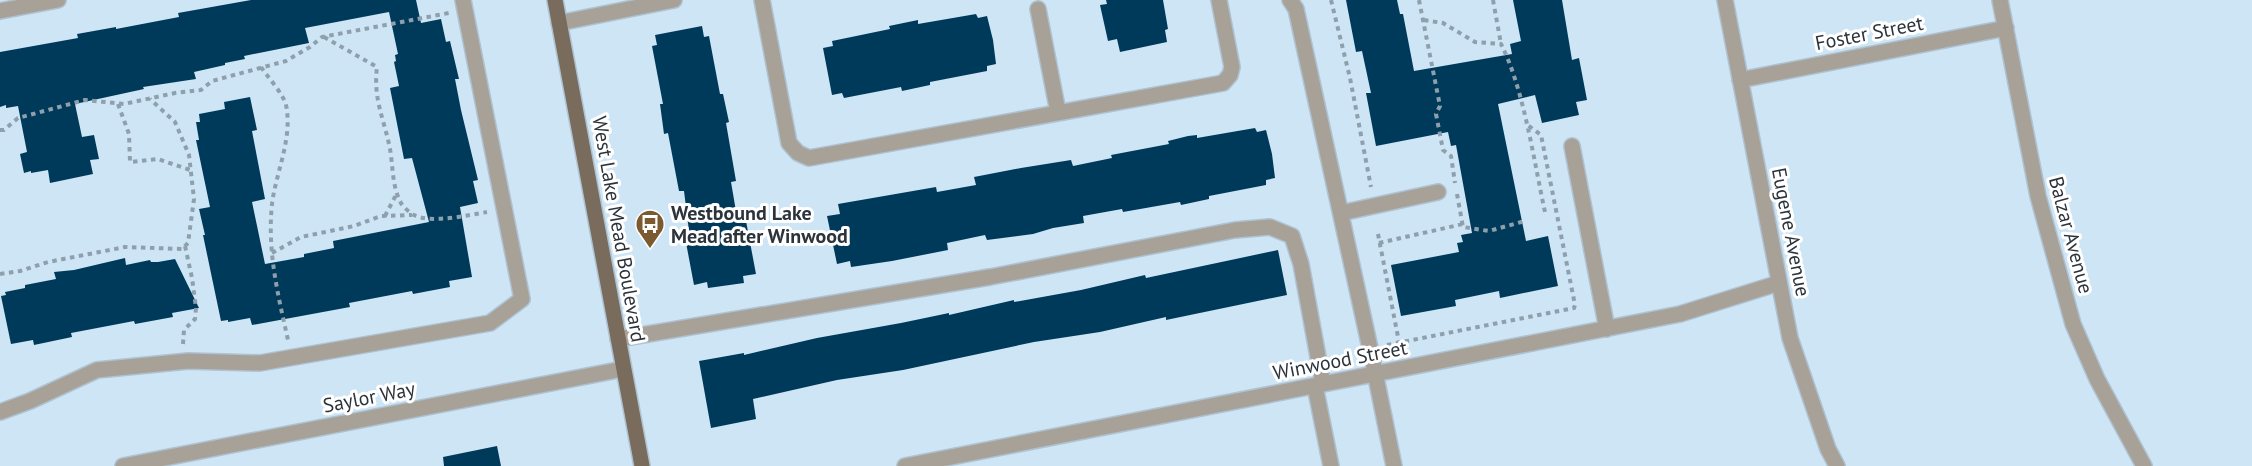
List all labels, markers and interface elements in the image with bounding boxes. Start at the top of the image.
street label: Foster Street [1813,10,1925,56]
street label: West Lake Mead Boulevard [586,114,652,344]
street label: Eugene Avenue [1766,165,1816,299]
street label: Balzar Avenue [2043,174,2099,296]
place label: Westbound Lake Mead after Winwood [671,200,848,249]
bus stop icon: Westbound Lake Mead after Winwood [634,208,666,250]
street label: Winwood Street [1271,334,1409,386]
street label: Saylor Way [321,375,418,419]

